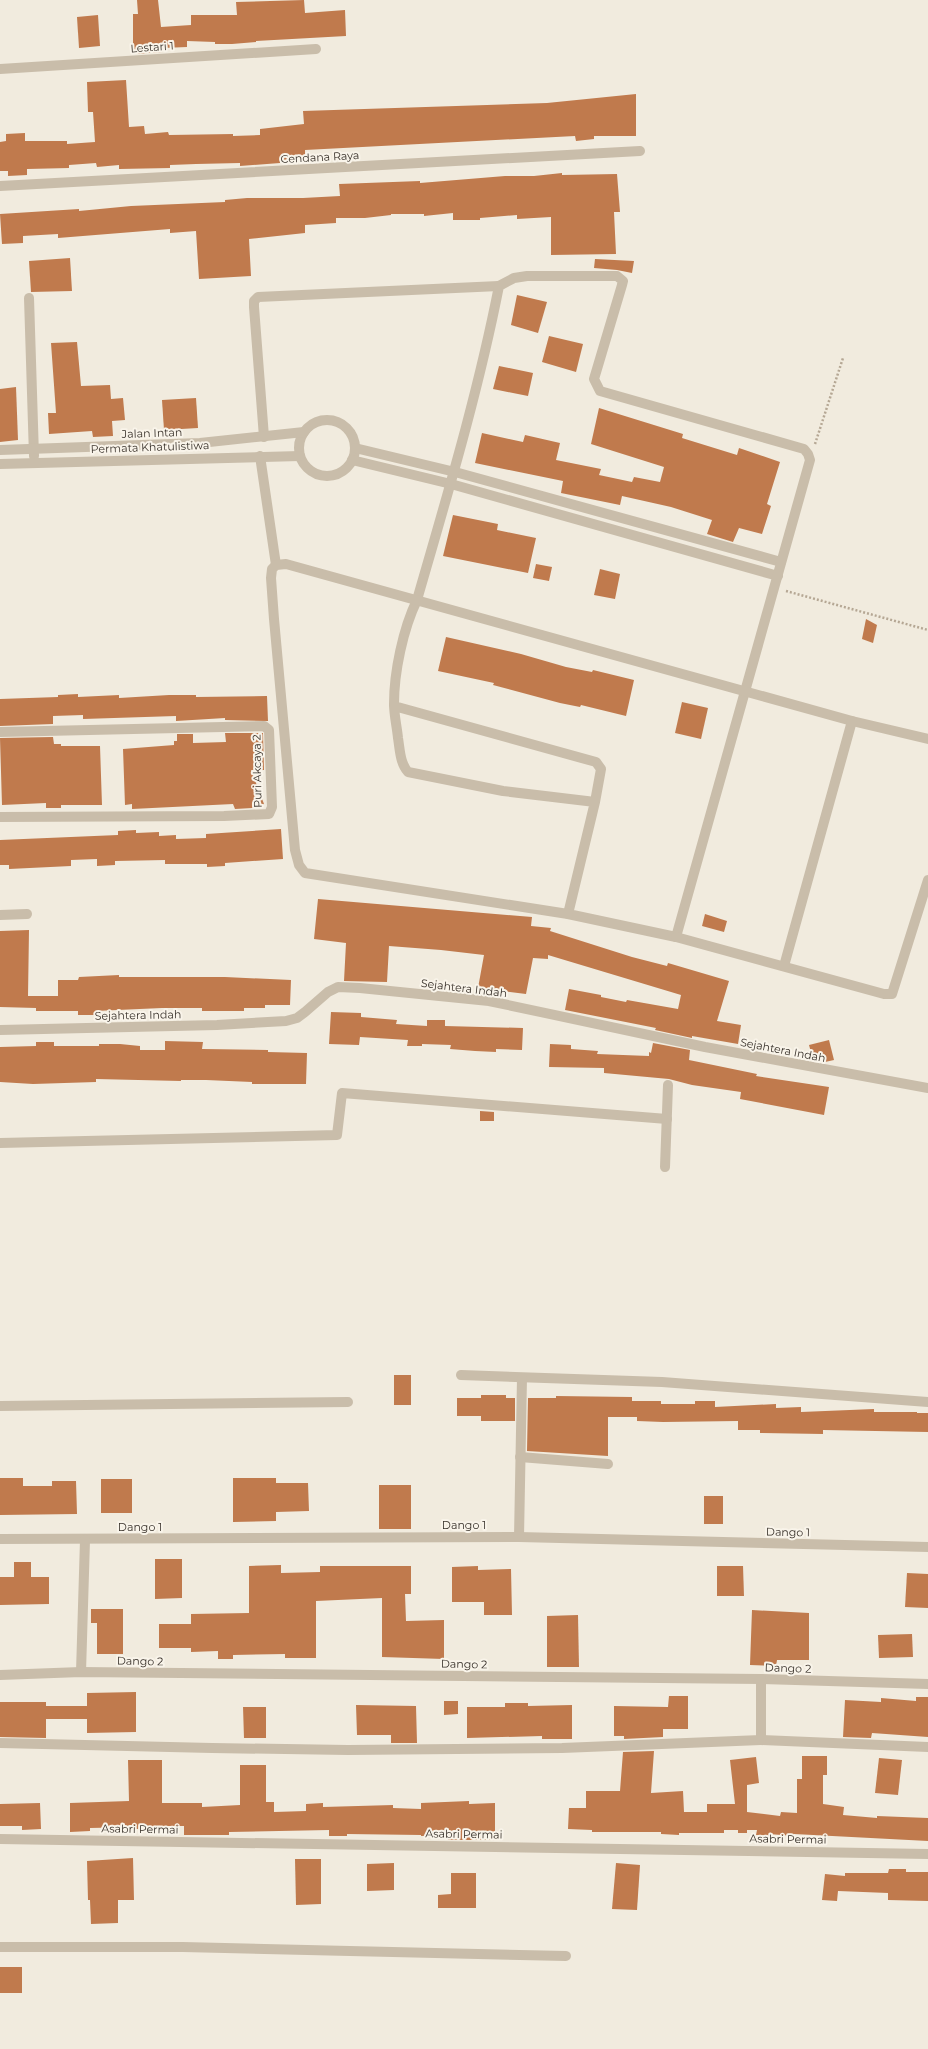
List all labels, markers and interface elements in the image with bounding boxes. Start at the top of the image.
street label: Lestari 1 [130,39,174,55]
street label: Cendana Raya [280,148,360,166]
street label: Jalan Intan [120,425,183,441]
street label: Permata Khatulistiwa [90,438,210,456]
street label: Puri Akcaya 2 [249,734,265,808]
street label: Sejahtera Indah [420,976,508,1000]
street label: Sejahtera Indah [95,1007,181,1023]
street label: Sejahtera Indah [739,1035,827,1065]
street label: Dango 1 [442,1518,486,1532]
street label: Dango 1 [118,1520,162,1534]
street label: Dango 1 [766,1525,810,1539]
street label: Dango 2 [117,1654,163,1668]
street label: Dango 2 [441,1657,487,1671]
street label: Dango 2 [764,1660,812,1676]
street label: Asabri Permai [101,1821,179,1837]
street label: Asabri Permai [425,1826,503,1842]
street label: Asabri Permai [749,1831,827,1847]

